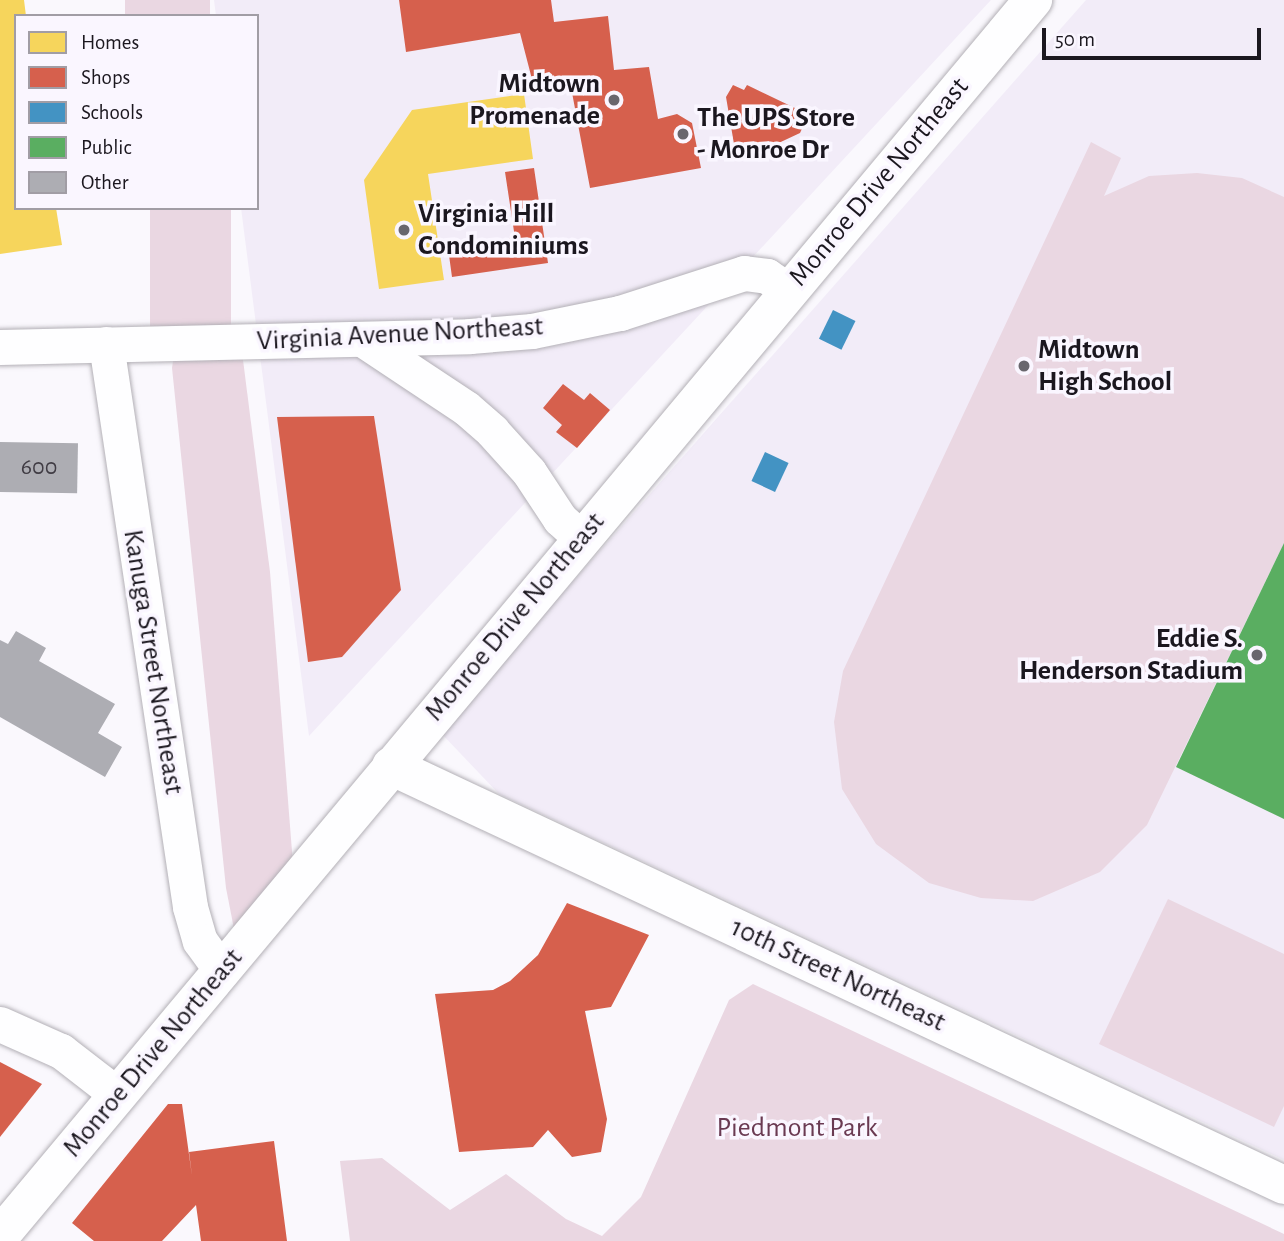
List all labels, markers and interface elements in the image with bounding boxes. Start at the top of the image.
legend [14,14,259,210]
scale bar [1046,14,1265,58]
text: 50 m [1055,29,1095,50]
text: Homes [81,32,139,53]
text: Shops [81,67,130,88]
place label: Midtown Promenade [469,67,600,133]
street label: Monroe Drive Northeast [782,71,976,293]
marker: Midtown Promenade [606,92,622,108]
place label: The UPS Store - Monroe Dr [697,101,855,167]
text: Schools [81,102,143,123]
marker: The UPS Store - Monroe Dr [675,126,691,142]
text: Public [81,137,131,158]
text: Other [81,172,128,193]
place label: Virginia Hill Condominiums [418,197,589,263]
marker: Virginia Hill Condominiums [396,222,412,238]
street label: Virginia Avenue Northeast [256,310,544,358]
place label: Midtown High School [1038,333,1172,399]
marker: Midtown High School [1016,358,1032,374]
house number: 600 [21,454,57,482]
street label: Monroe Drive Northeast [418,506,612,728]
street label: Kanuga Street Northeast [115,527,191,797]
place label: Eddie S. Henderson Stadium [1019,622,1243,688]
marker: Eddie S. Henderson Stadium [1249,647,1265,663]
street label: 10th Street Northeast [725,911,951,1039]
street label: Monroe Drive Northeast [56,942,250,1164]
park label: Piedmont Park [717,1111,877,1145]

